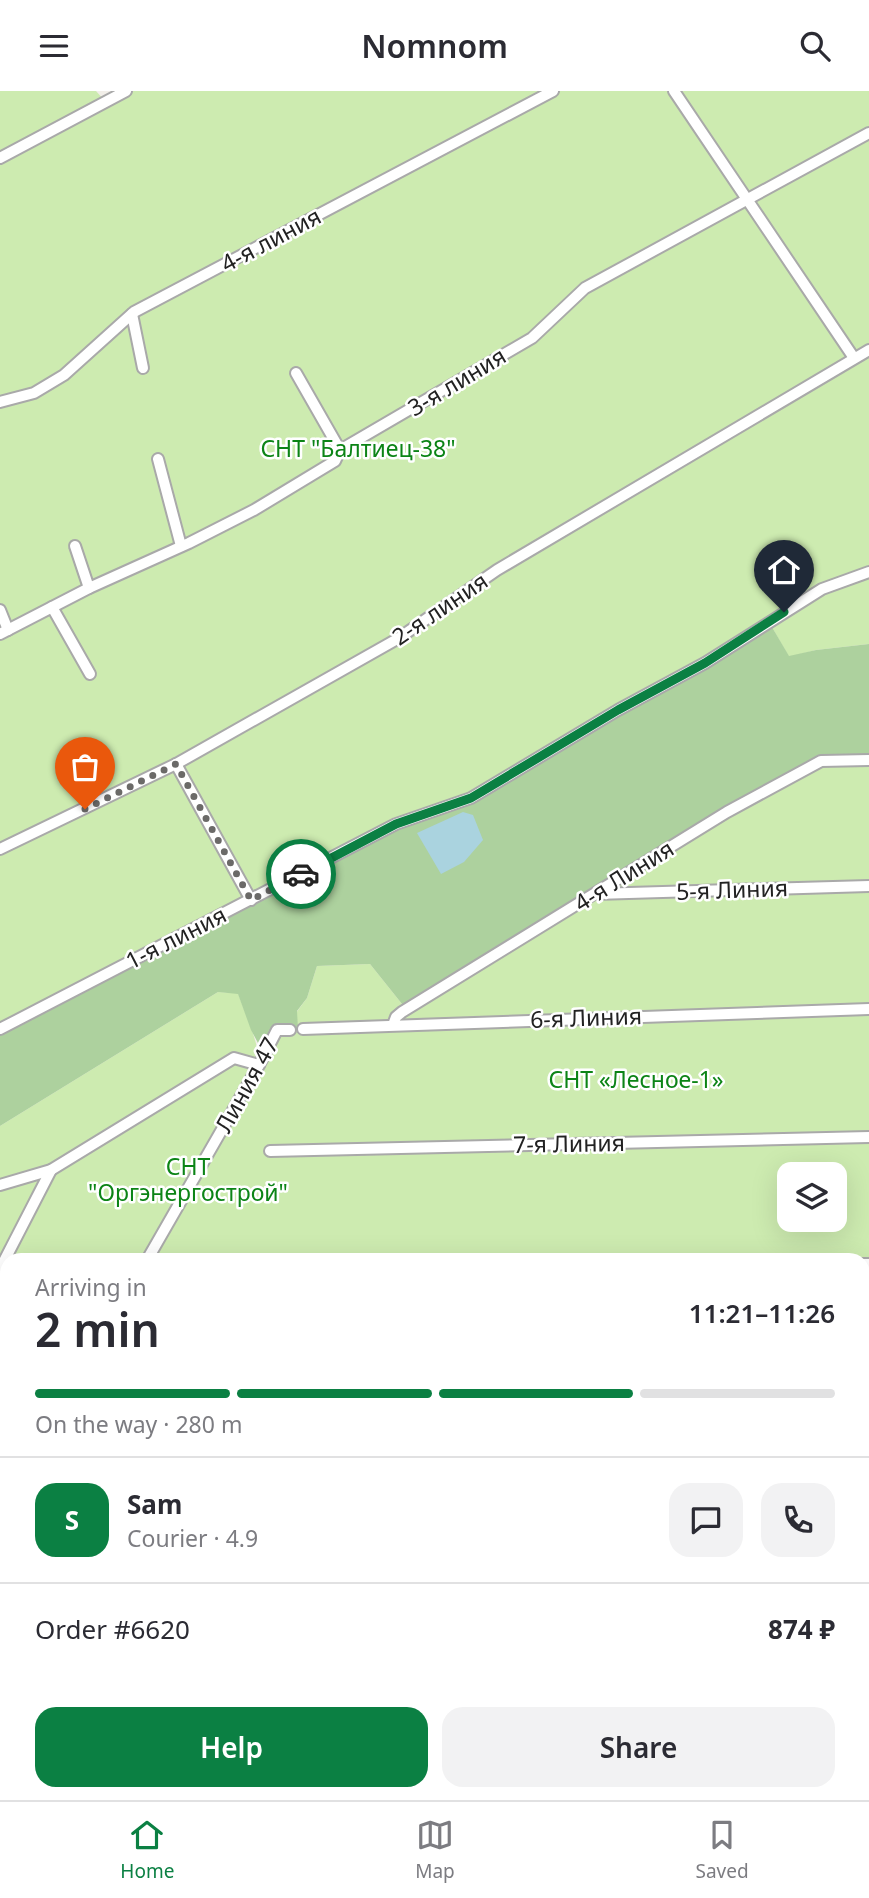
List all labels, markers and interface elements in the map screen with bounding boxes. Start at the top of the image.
text: Nomnom [361,24,508,67]
icon: menu [35,27,73,65]
icon: search [796,27,834,65]
street label: 4-я линия [215,199,326,279]
street label: 3-я линия [401,339,512,423]
park label: СНТ "Балтиец-38" [260,432,456,464]
pin [754,540,814,612]
icon: home [765,551,803,589]
street label: 2-я линия [385,564,494,652]
pin [55,737,115,809]
icon: bag [66,748,104,786]
street label: 4-я Линия [568,832,679,918]
courier [266,839,336,909]
icon: car [282,855,320,893]
street label: 5-я Линия [676,871,788,907]
street label: 1-я линия [120,898,231,976]
street label: 6-я Линия [530,999,642,1035]
street label: Линия 47 [207,1031,285,1138]
park label: СНТ «Лесное-1» [548,1063,724,1095]
street label: 7-я Линия [513,1126,625,1160]
park label: СНТ "Оргэнергострой" [88,1150,288,1208]
map controls [777,1162,847,1232]
button: layers [777,1162,847,1232]
text: Arriving in [35,1271,147,1303]
text: 11:21–11:26 [689,1295,835,1331]
text: 2 min [35,1298,160,1360]
text: On the way · 280 m [35,1408,242,1440]
button: chat [669,1483,743,1557]
button: phone [761,1483,835,1557]
text: Sam [127,1486,182,1522]
text: S [65,1502,79,1538]
text: Courier · 4.9 [127,1522,258,1554]
text: Order #6620 [35,1611,190,1647]
text: 874 ₽ [768,1611,835,1647]
button: Help [35,1707,428,1787]
button: Share [442,1707,835,1787]
tab: Home [120,1816,174,1884]
tab: Map [415,1816,455,1884]
tab: Saved [695,1816,749,1884]

